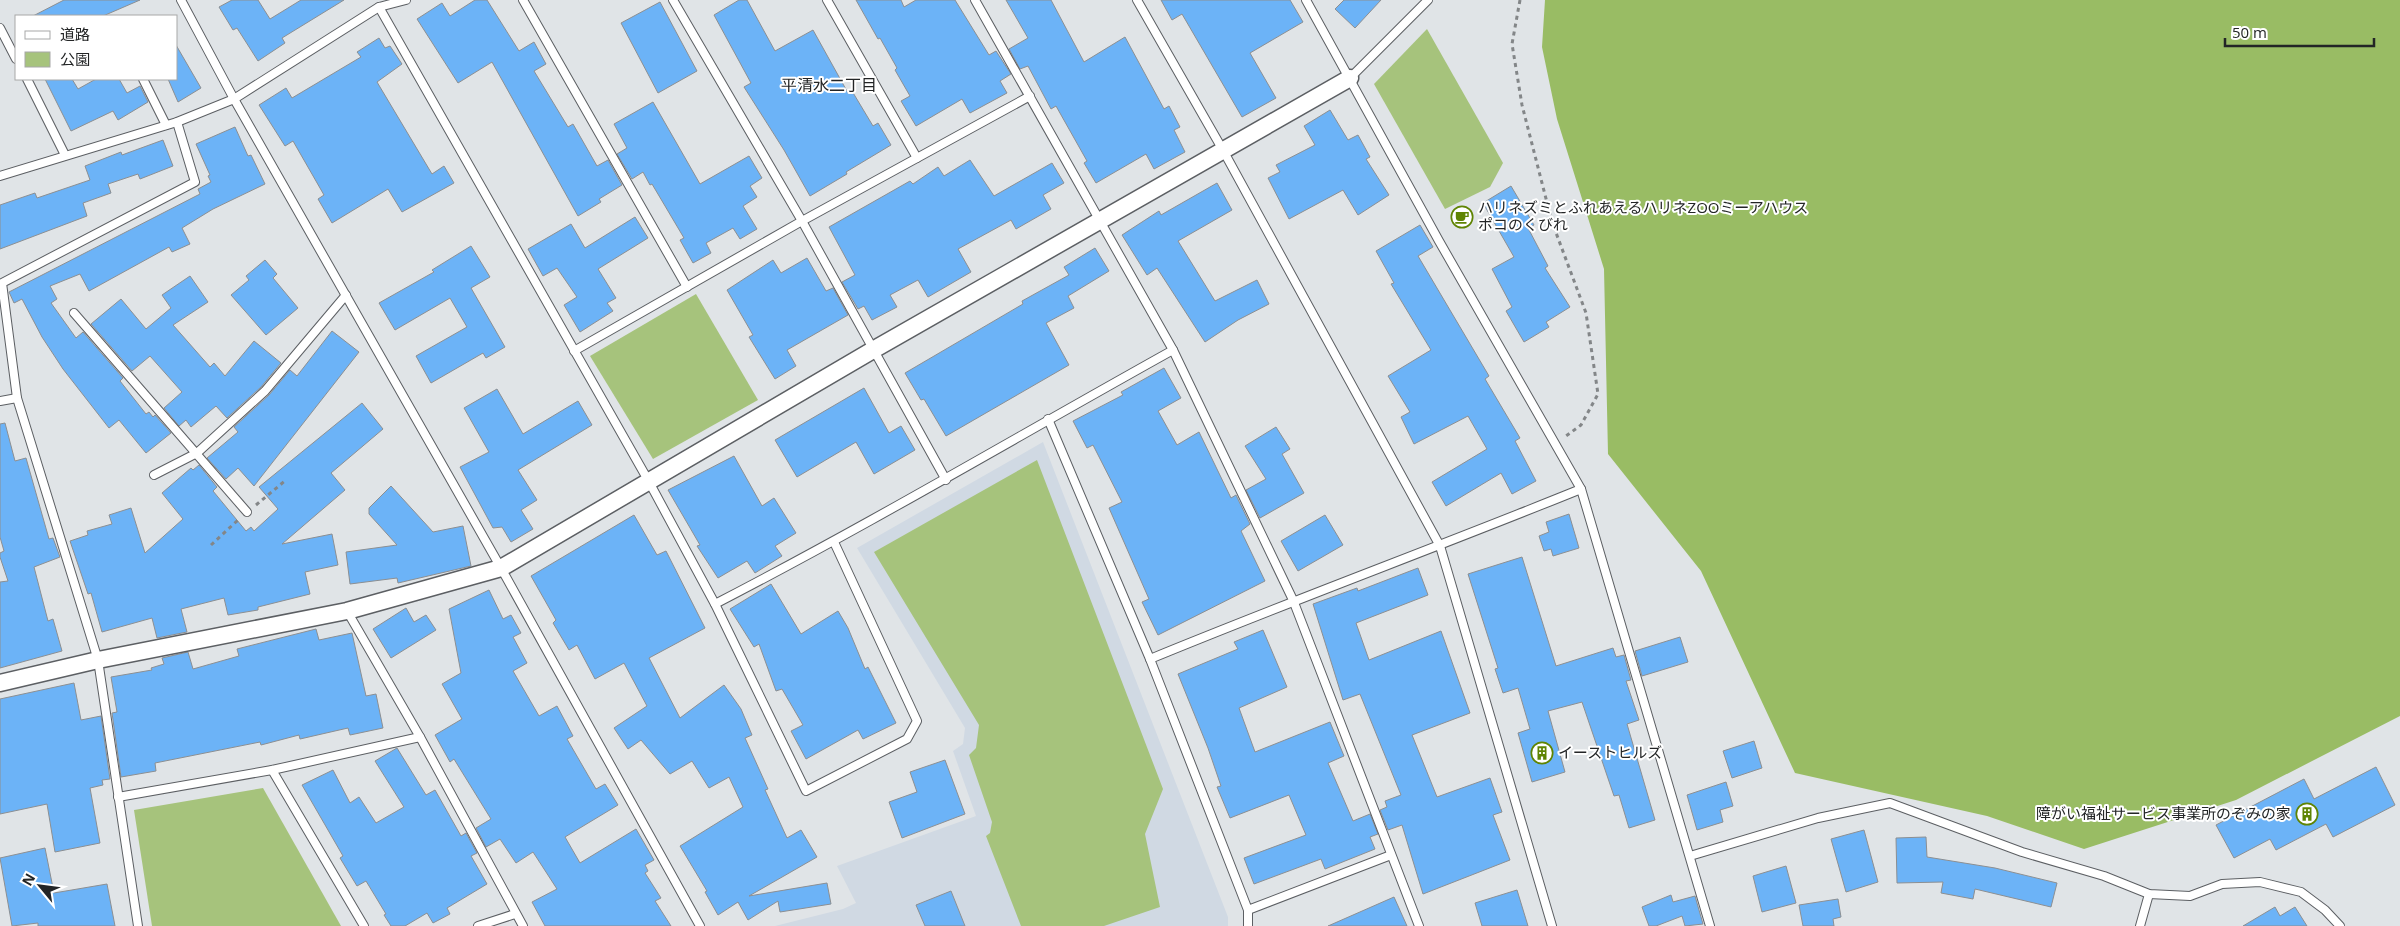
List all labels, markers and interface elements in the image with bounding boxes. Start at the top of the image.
legend [15,15,178,80]
scale bar [2225,15,2374,47]
text: 50 m [2232,22,2267,42]
text: 道路 [60,24,90,44]
text: 公園 [60,49,90,69]
district label: 平清水二丁目 [781,74,877,96]
place label: ハリネズミとふれあえるハリネZOOミーアハウス ポコのくびれ [1478,197,1808,234]
cafe icon: ハリネズミとふれあえるハリネZOOミーアハウス ポコのくびれ [1450,205,1474,229]
building icon: イーストヒルズ [1530,741,1554,765]
place label: イーストヒルズ [1558,742,1662,762]
building icon: 障がい福祉サービス事業所のぞみの家 [2295,802,2319,826]
place label: 障がい福祉サービス事業所のぞみの家 [2036,803,2291,823]
north arrow [15,861,65,911]
text: N [17,870,39,889]

